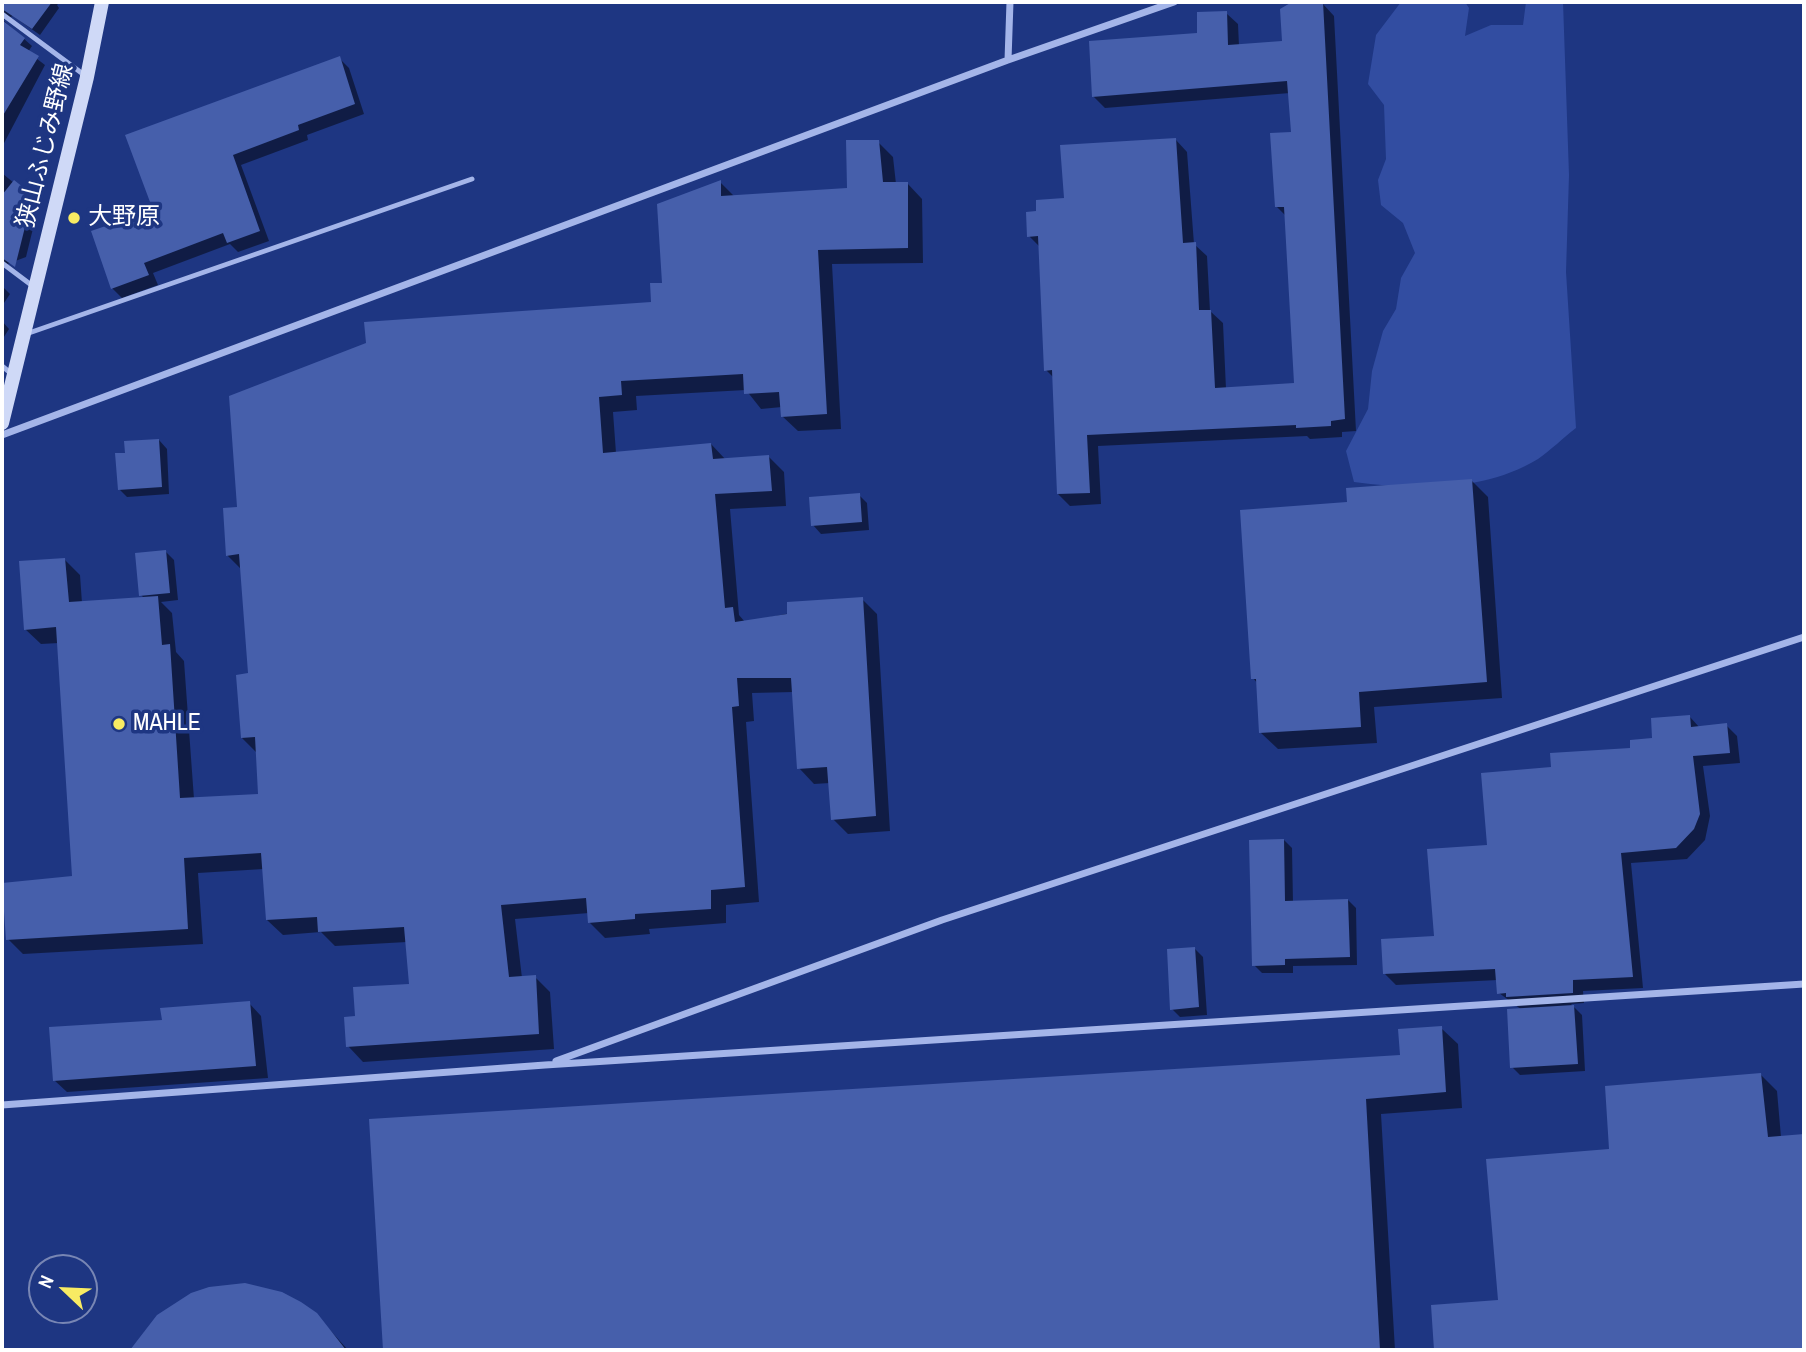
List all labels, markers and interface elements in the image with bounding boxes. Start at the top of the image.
street label: 狭山ふじみ野線 [12,61,80,231]
place label: 大野原 [88,204,160,232]
marker: 大野原 [66,210,82,226]
place label: MAHLE [133,710,201,738]
marker: MAHLE [111,716,127,732]
north arrow [28,1254,98,1324]
text: N [31,1271,60,1292]

